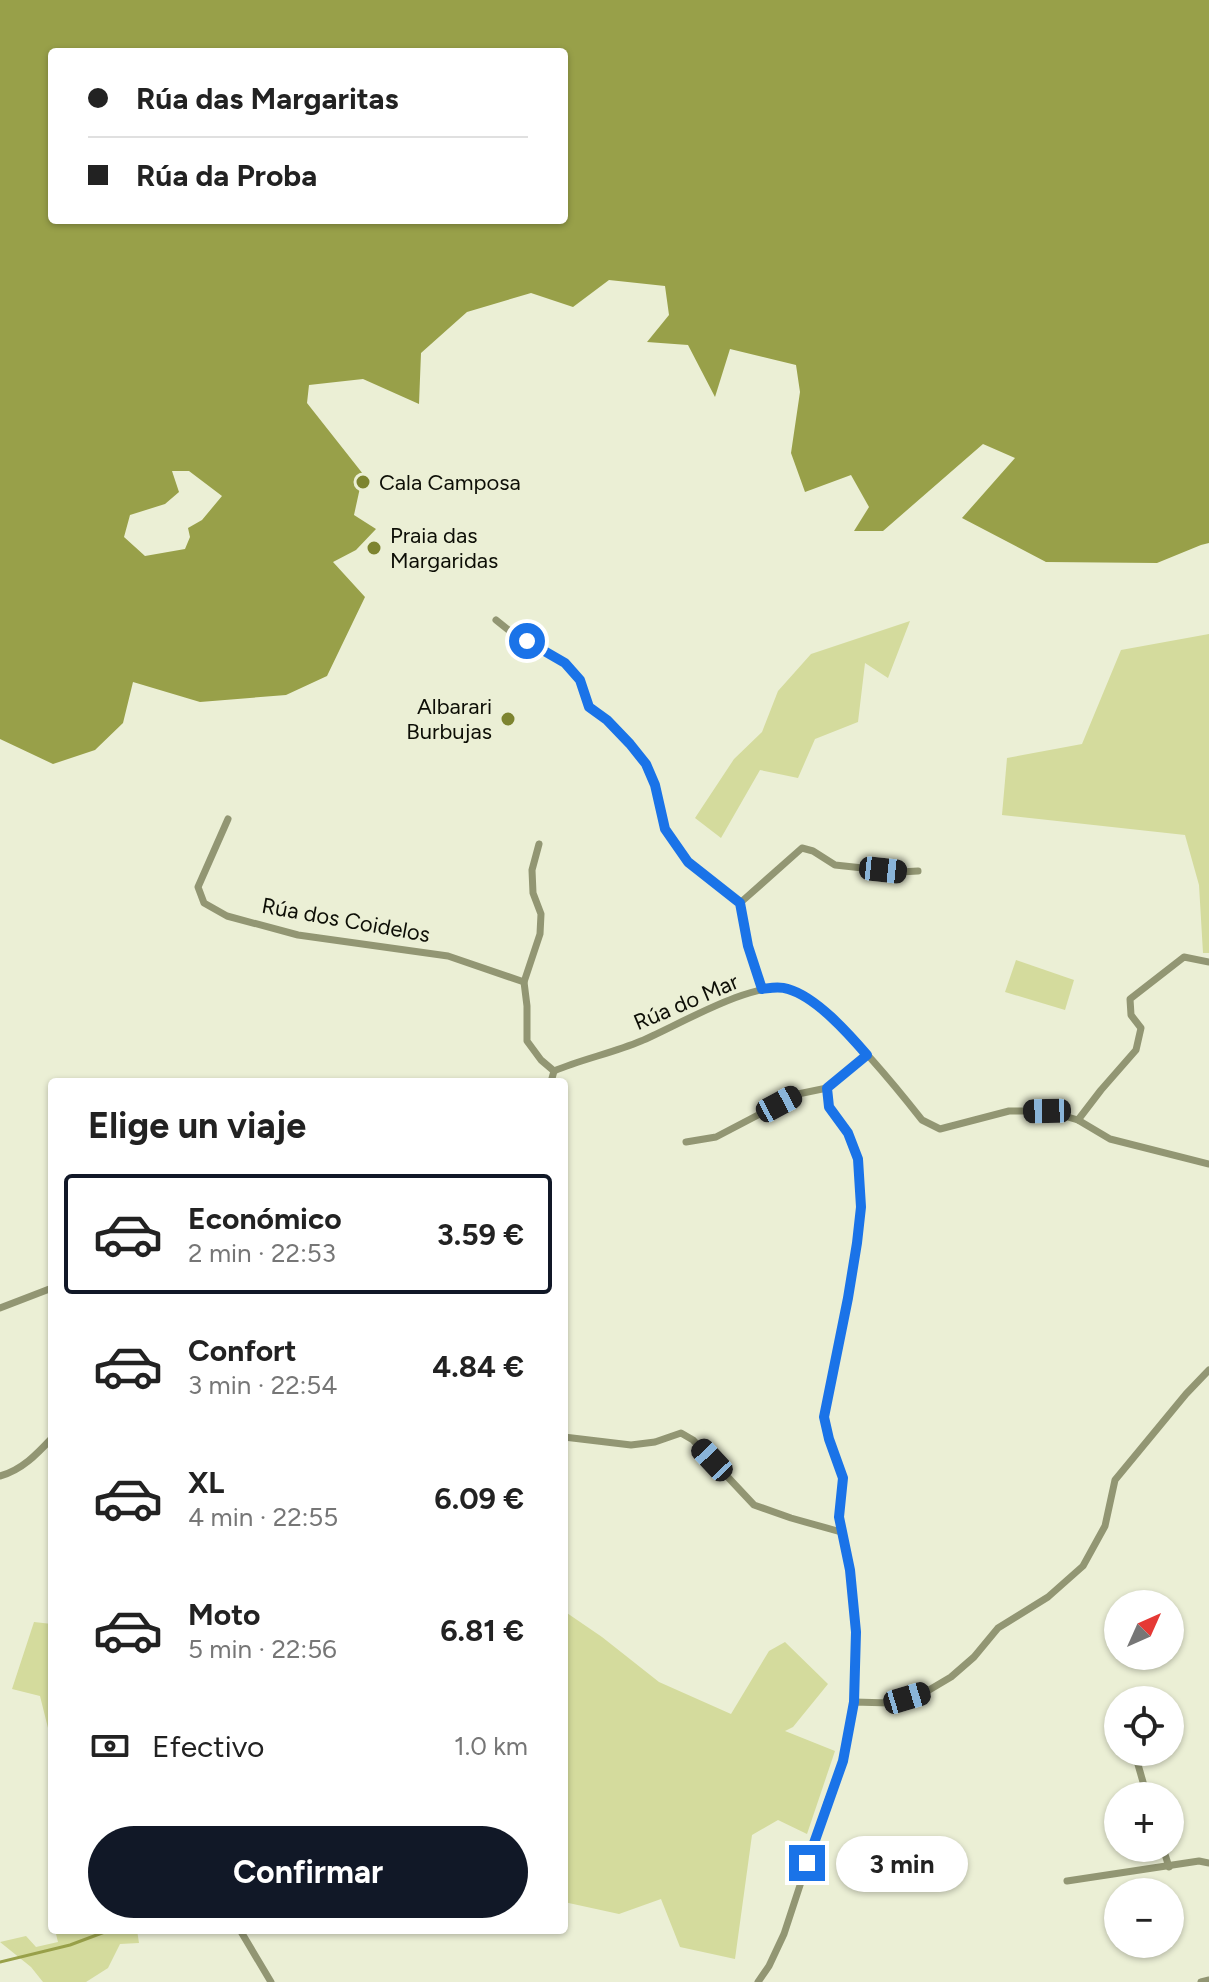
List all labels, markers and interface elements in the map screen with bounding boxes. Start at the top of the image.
text: Rúa das Margaritas [136,80,399,117]
text: Rúa da Proba [136,157,317,194]
place label: Cala Camposa [379,469,521,496]
marker: Cala Camposa [354,473,372,491]
place label: Praia das Margaridas [390,522,498,574]
marker: Praia das Margaridas [365,539,383,557]
route start [509,623,545,659]
place label: Albarari Burbujas [406,693,492,745]
marker: Albarari Burbujas [499,710,517,728]
car [858,856,908,884]
street label: Rúa dos Coidelos [260,892,432,948]
street label: Rúa do Mar [630,968,743,1036]
car [752,1082,806,1126]
car [1023,1099,1071,1123]
text: Elige un viaje [88,1104,306,1147]
icon: car [92,1198,164,1270]
text: Económico [188,1200,342,1237]
text: 3.59 € [437,1216,524,1253]
text: 2 min · 22:53 [188,1237,336,1269]
icon: car [92,1330,164,1402]
text: Confort [188,1332,297,1369]
text: 4.84 € [432,1348,524,1385]
text: 3 min · 22:54 [188,1369,337,1401]
car [687,1434,737,1486]
icon: car [92,1462,164,1534]
text: XL [188,1464,224,1501]
text: 6.09 € [434,1480,524,1517]
text: 4 min · 22:55 [188,1501,338,1533]
north arrow [1104,1590,1184,1670]
map controls [1104,1590,1184,1958]
icon: car [92,1594,164,1666]
text: Moto [188,1596,260,1633]
text: 6.81 € [440,1612,524,1649]
text: 5 min · 22:56 [188,1633,337,1665]
car [881,1680,933,1716]
button: locate [1104,1686,1184,1766]
icon: cash [88,1724,132,1768]
text: Efectivo [152,1728,264,1765]
text: 1.0 km [454,1730,528,1762]
button: + [1104,1782,1184,1862]
button: Confirmar [88,1826,528,1918]
callout: 3 min [835,1835,967,1891]
route end [789,1845,825,1881]
text: 3 min [870,1848,934,1880]
button: − [1104,1878,1184,1958]

